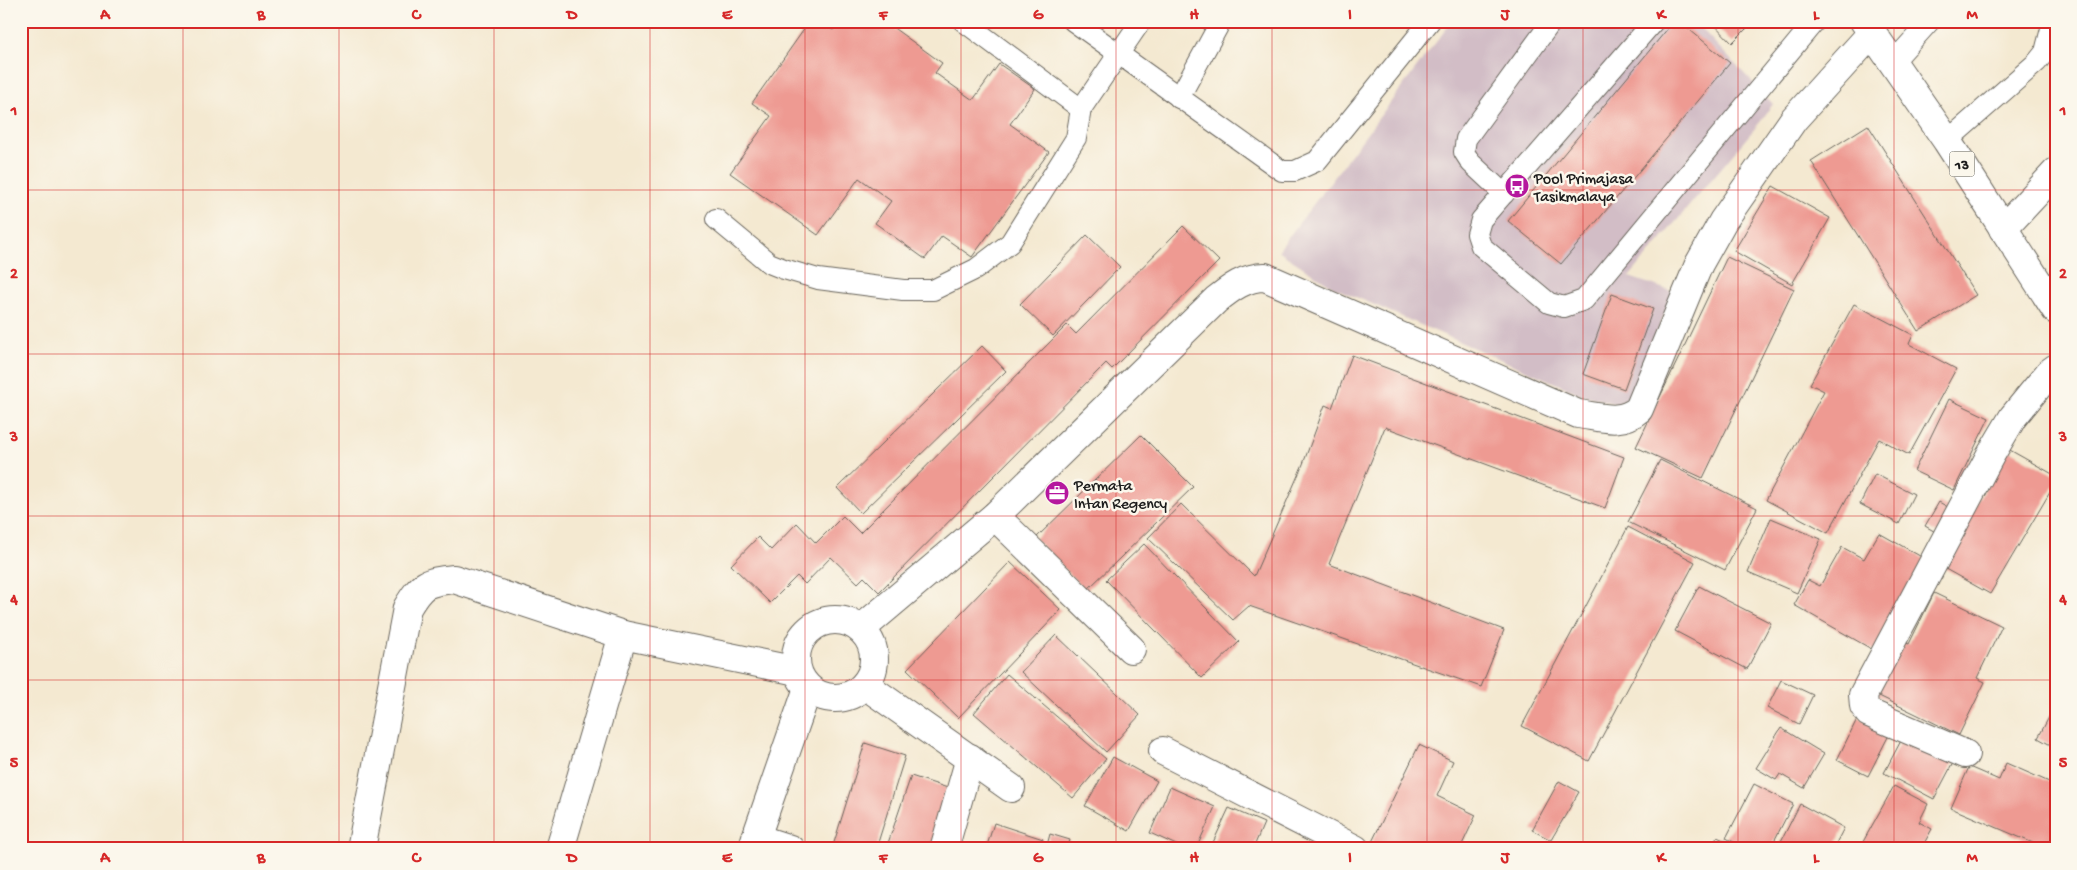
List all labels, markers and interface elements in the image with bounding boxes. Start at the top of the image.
text: A [99,7,111,26]
text: B [256,7,266,26]
text: C [411,7,422,26]
text: D [565,7,578,26]
text: E [722,7,733,26]
text: F [878,7,889,26]
text: G [1033,7,1044,26]
text: H [1189,7,1199,26]
text: I [1348,7,1352,26]
text: J [1500,7,1511,26]
text: K [1656,7,1668,26]
text: L [1813,7,1820,26]
text: M [1966,7,1978,26]
text: 1 [10,103,17,122]
text: 1 [2059,103,2066,122]
road number: 13 [1950,152,1974,176]
place label: Pool Primajasa Tasikmalaya [1533,171,1634,208]
bus stop icon: Pool Primajasa Tasikmalaya [1504,173,1530,199]
text: 2 [10,266,18,285]
text: 2 [2059,266,2067,285]
text: 3 [9,429,18,448]
text: 3 [2058,429,2067,448]
place label: Permata Intan Regency [1073,478,1167,515]
office icon: Permata Intan Regency [1044,480,1070,506]
text: 4 [9,592,18,611]
text: 4 [2058,592,2067,611]
text: 5 [10,755,19,774]
text: 5 [2059,755,2068,774]
text: A [99,850,111,869]
text: B [256,850,266,869]
text: C [411,850,422,869]
text: D [565,850,578,869]
text: E [722,850,733,869]
text: F [878,850,889,869]
text: G [1033,850,1044,869]
text: H [1189,850,1199,869]
text: I [1348,850,1352,869]
text: J [1500,850,1511,869]
text: K [1656,850,1668,869]
text: L [1813,850,1820,869]
text: M [1966,850,1978,869]

